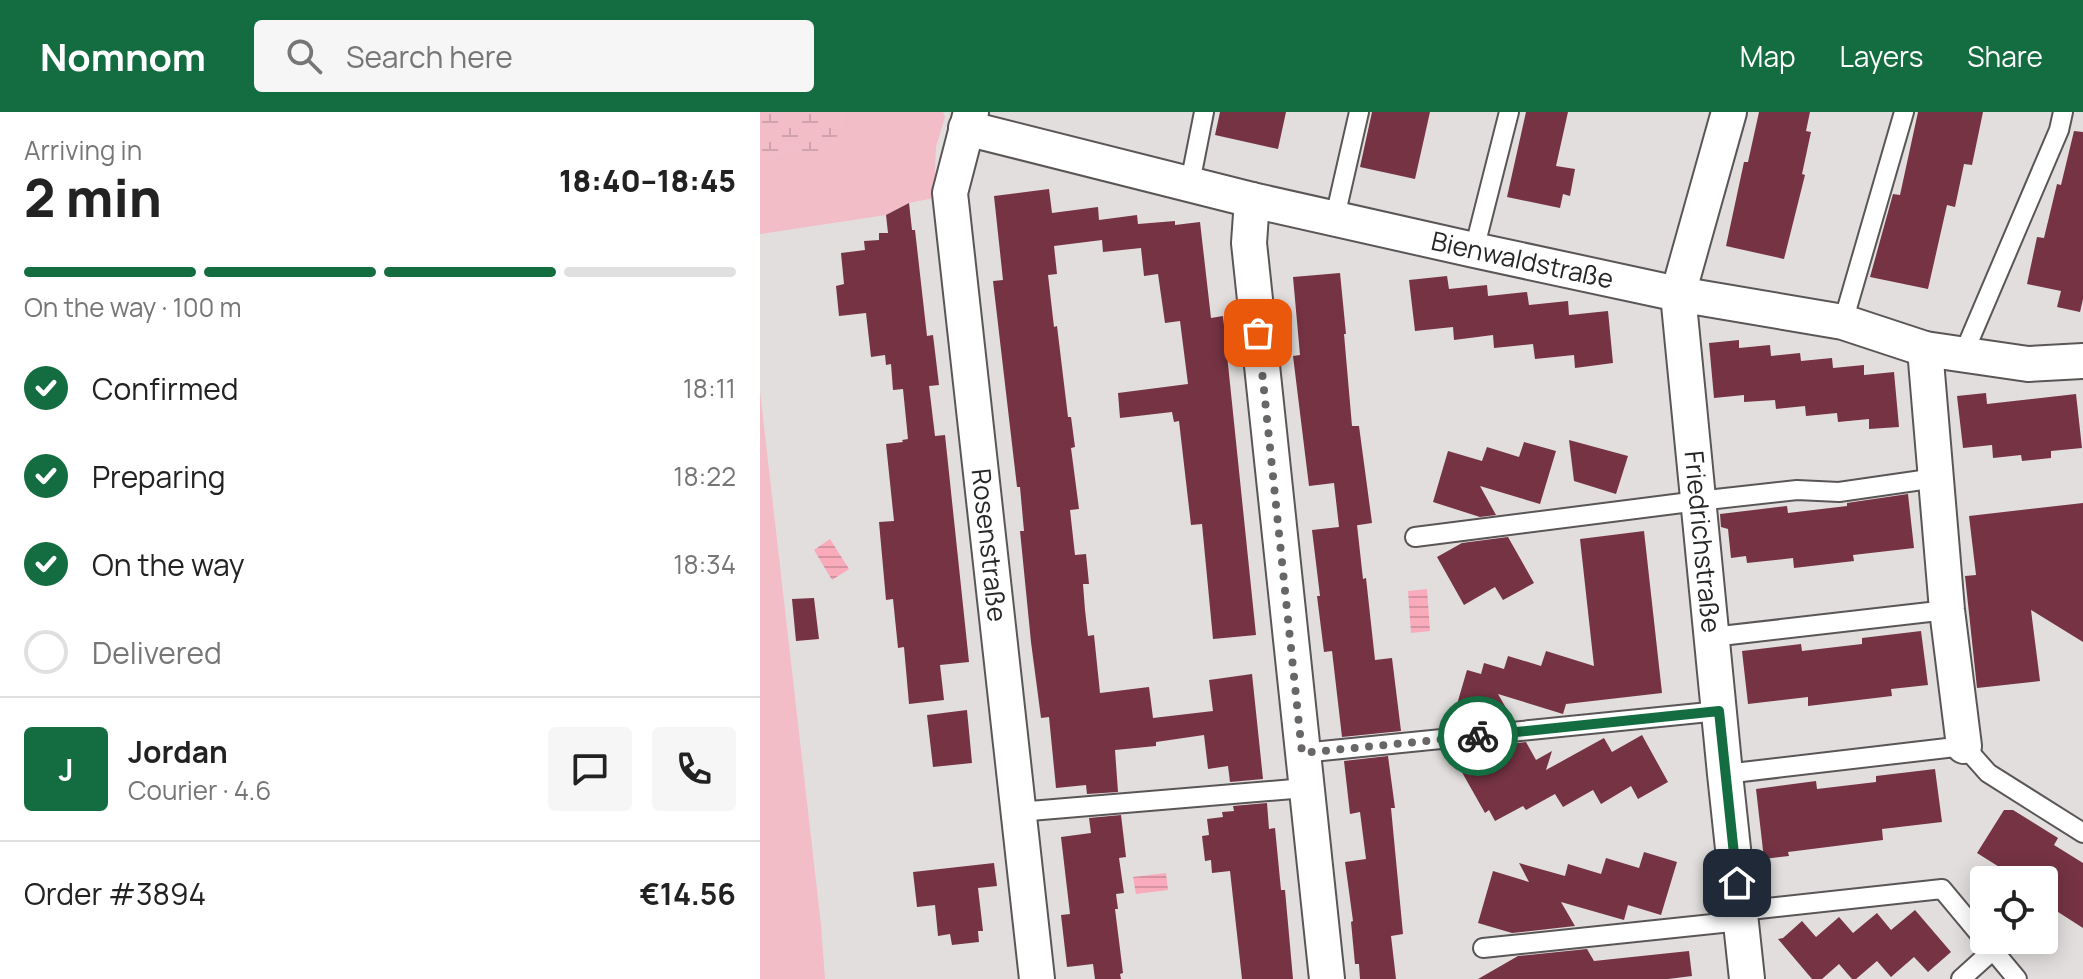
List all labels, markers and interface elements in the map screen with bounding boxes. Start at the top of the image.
search box [254,20,814,92]
text: Nomnom [40,30,206,82]
icon: search [282,34,326,78]
text: Search here [346,36,513,77]
text: Map [1740,37,1796,75]
text: Layers [1840,37,1923,75]
text: Share [1967,37,2043,75]
text: Arriving in [24,132,142,168]
text: 18:40–18:45 [559,160,736,201]
text: 2 min [24,162,162,233]
street label: Bienwaldstraße [1428,222,1617,297]
text: On the way · 100 m [24,289,242,325]
pin [1224,299,1292,367]
icon: bag [1236,311,1280,355]
icon: check [24,366,68,410]
text: Confirmed [92,368,239,409]
text: 18:11 [683,370,736,406]
street label: Friedrichstraße [1676,449,1730,634]
icon: check [24,454,68,498]
text: Preparing [92,456,226,497]
text: 18:22 [673,458,736,494]
street label: Rosenstraße [964,467,1016,623]
icon: check [24,542,68,586]
text: On the way [92,544,245,585]
text: 18:34 [673,546,736,582]
text: Delivered [92,632,222,673]
courier [1438,696,1518,776]
icon: bike [1456,714,1500,758]
button: chat [548,727,632,811]
button: phone [652,727,736,811]
text: Jordan [128,731,228,772]
text: J [58,749,74,790]
text: Courier · 4.6 [128,772,271,808]
pin [1703,849,1771,917]
icon: home [1715,861,1759,905]
map controls [1970,866,2058,954]
button: locate [1970,866,2058,954]
text: Order #3894 [24,873,206,914]
text: €14.56 [639,873,736,914]

